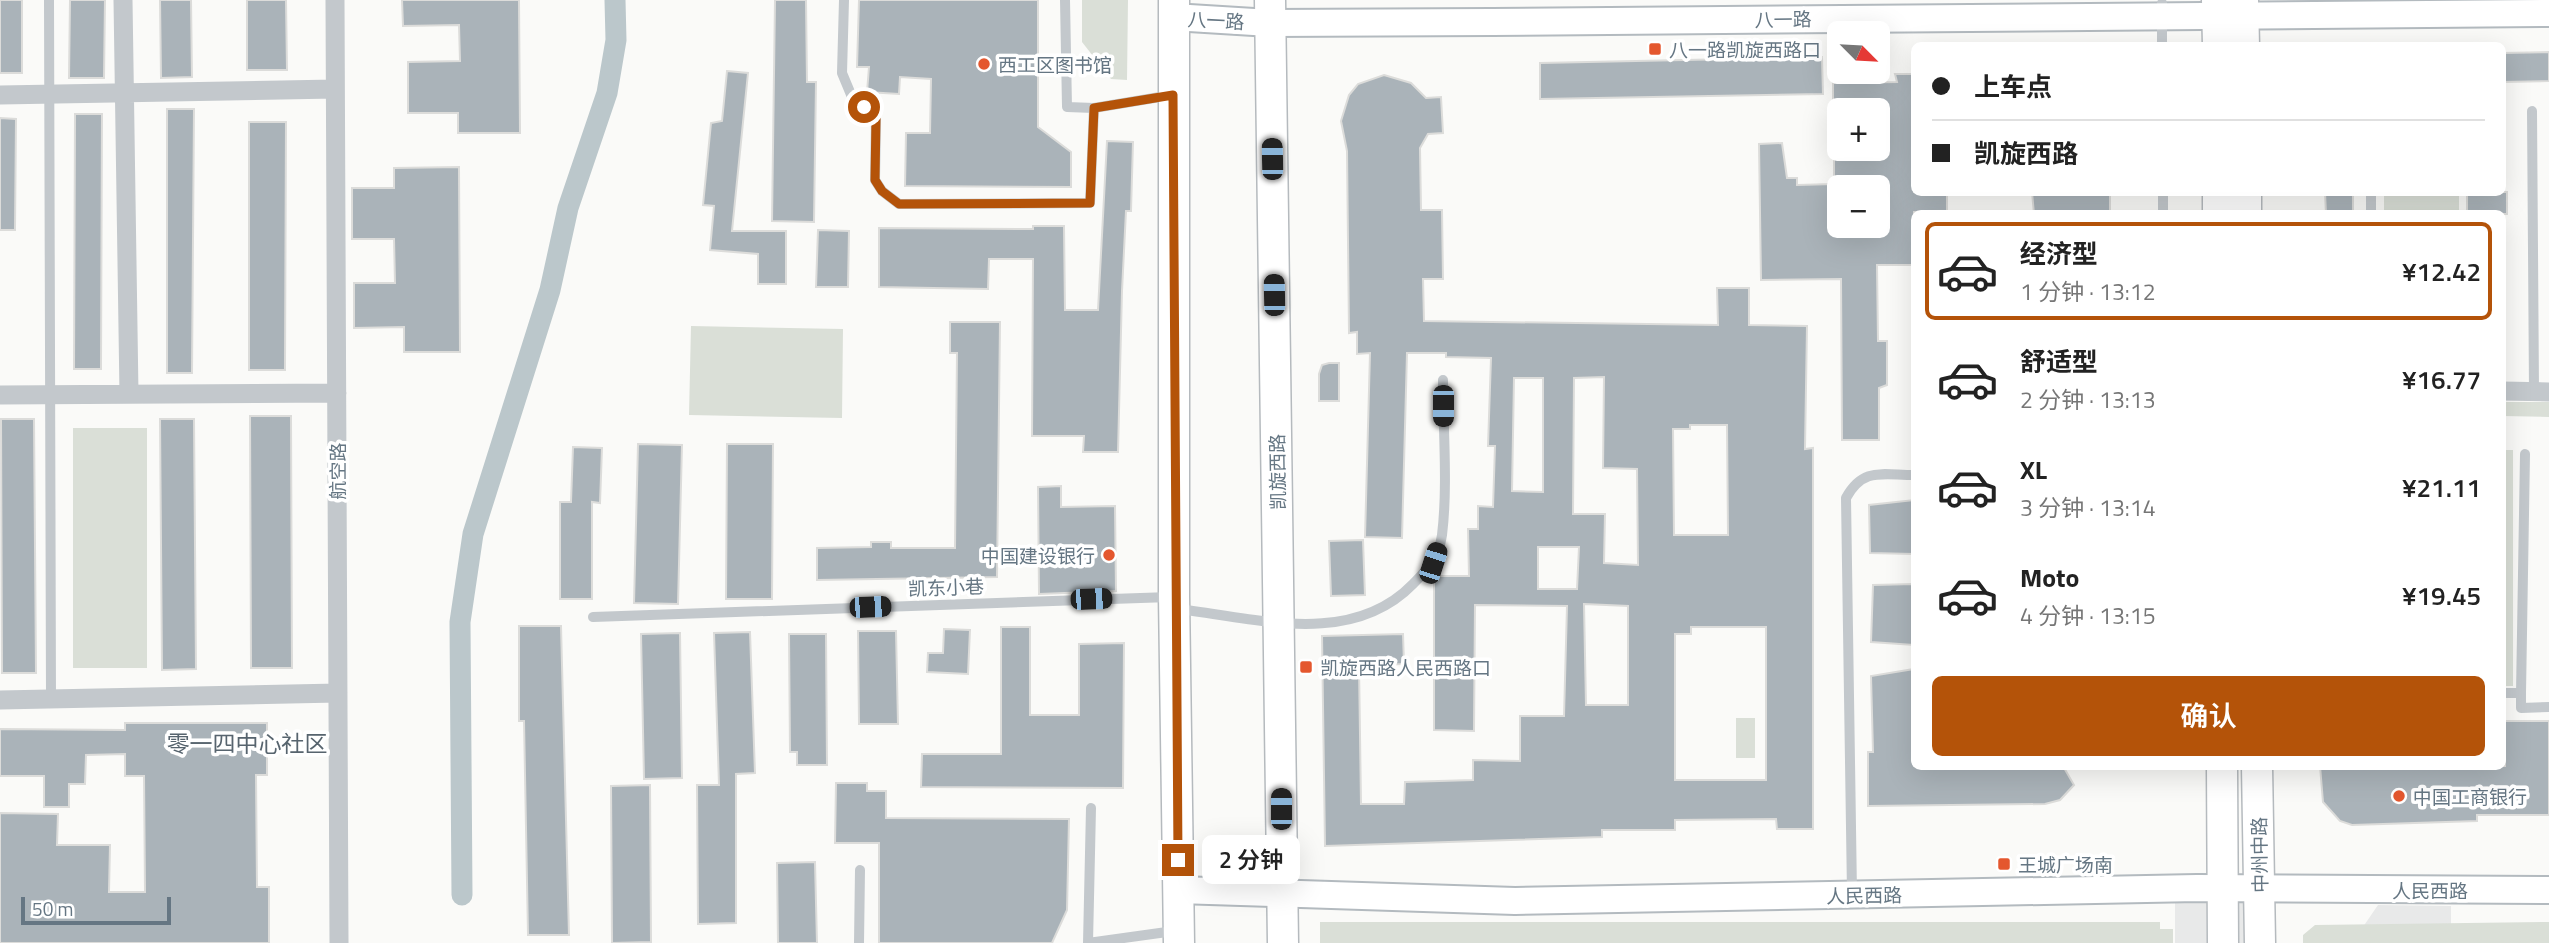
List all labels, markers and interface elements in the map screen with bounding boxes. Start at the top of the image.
street label: 八一路 [1187,4,1245,36]
street label: 八一路 [1754,4,1812,34]
north arrow [1827,21,1890,84]
map controls [1827,21,1890,238]
place label: 八一路凯旋西路口 [1669,35,1821,64]
marker: 八一路凯旋西路口 [1647,41,1663,57]
place label: 西工区图书馆 [998,50,1112,79]
marker: 西工区图书馆 [976,56,992,72]
text: 上车点 [1974,67,2052,106]
route start [848,91,880,123]
button: + [1827,98,1890,161]
text: 凯旋西路 [1974,134,2078,173]
car [1262,138,1283,180]
button: − [1827,175,1890,238]
text: 经济型 [2020,234,2098,273]
icon: car [1936,240,1999,303]
text: ¥12.42 [2402,252,2481,291]
car [1264,274,1285,316]
text: 1 分钟 · 13:12 [2020,274,2156,309]
text: 舒适型 [2020,342,2098,381]
icon: car [1936,348,1999,411]
text: ¥16.77 [2402,360,2481,399]
text: 2 分钟 · 13:13 [2020,382,2156,417]
car [1433,385,1454,427]
street label: 凯旋西路 [1262,434,1292,510]
street label: 航空路 [323,442,352,500]
text: XL [2020,450,2047,489]
icon: car [1936,456,1999,519]
text: ¥21.11 [2402,468,2481,507]
text: 3 分钟 · 13:14 [2020,490,2156,525]
car [1417,540,1450,586]
place label: 中国建设银行 [981,541,1095,570]
marker: 中国建设银行 [1101,547,1117,563]
text: Moto [2020,558,2079,597]
icon: car [1936,564,1999,627]
street label: 凯东小巷 [908,571,984,603]
text: ¥19.45 [2402,576,2481,615]
car [1070,588,1113,610]
car [849,596,892,618]
text: 4 分钟 · 13:15 [2020,598,2156,633]
place label: 凯旋西路人民西路口 [1320,653,1491,682]
marker: 凯旋西路人民西路口 [1298,659,1314,675]
button: 确认 [1932,676,2485,756]
district label: 零一四中心社区 [167,726,328,761]
place label: 中国工商银行 [2413,782,2527,811]
car [1271,788,1292,830]
marker: 中国工商银行 [2391,788,2407,804]
street label: 中州中路 [2244,817,2274,893]
callout: 2 分钟 [1202,836,1300,884]
text: 2 分钟 [1219,842,1283,877]
route end [1162,844,1194,876]
place label: 王城广场南 [2018,850,2113,879]
marker: 王城广场南 [1996,856,2012,872]
street label: 人民西路 [2392,876,2468,905]
street label: 人民西路 [1826,880,1902,910]
scale bar [21,894,172,926]
text: 50 m [32,894,73,923]

